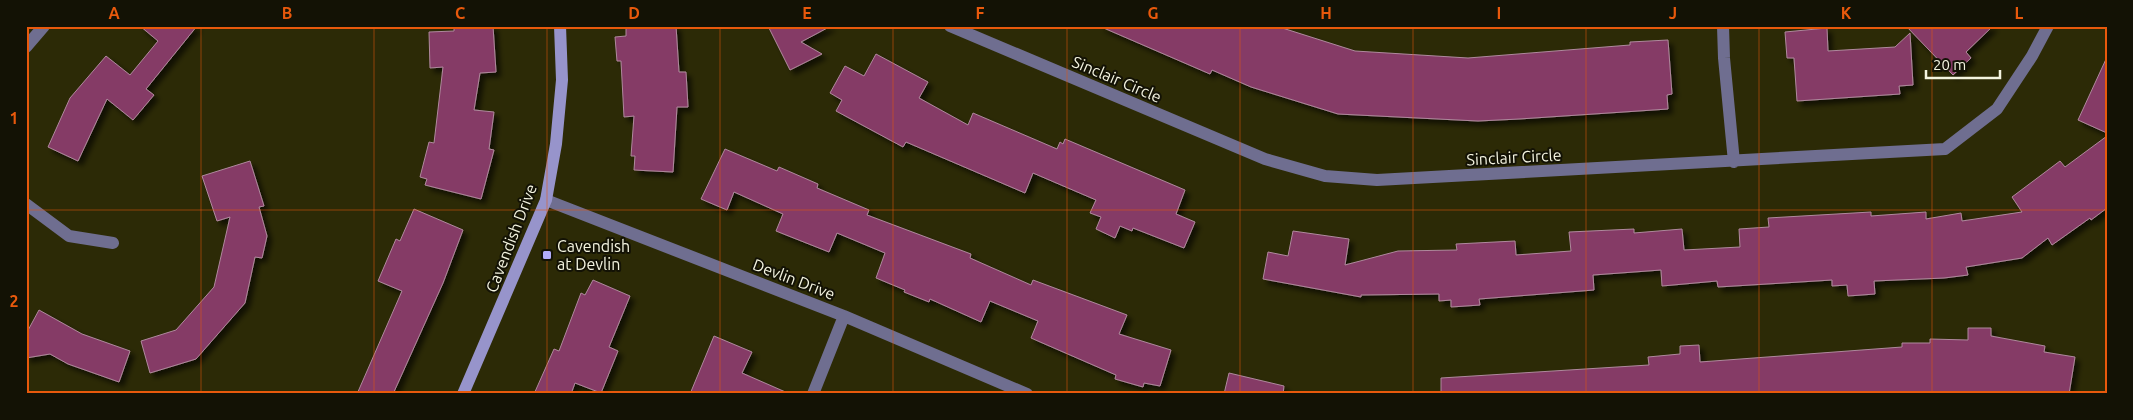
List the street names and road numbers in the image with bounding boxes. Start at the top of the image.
street label: Sinclair Circle [1070,52,1164,106]
street label: Sinclair Circle [1466,146,1562,168]
street label: Cavendish Drive [482,181,540,295]
street label: Devlin Drive [750,255,838,303]

